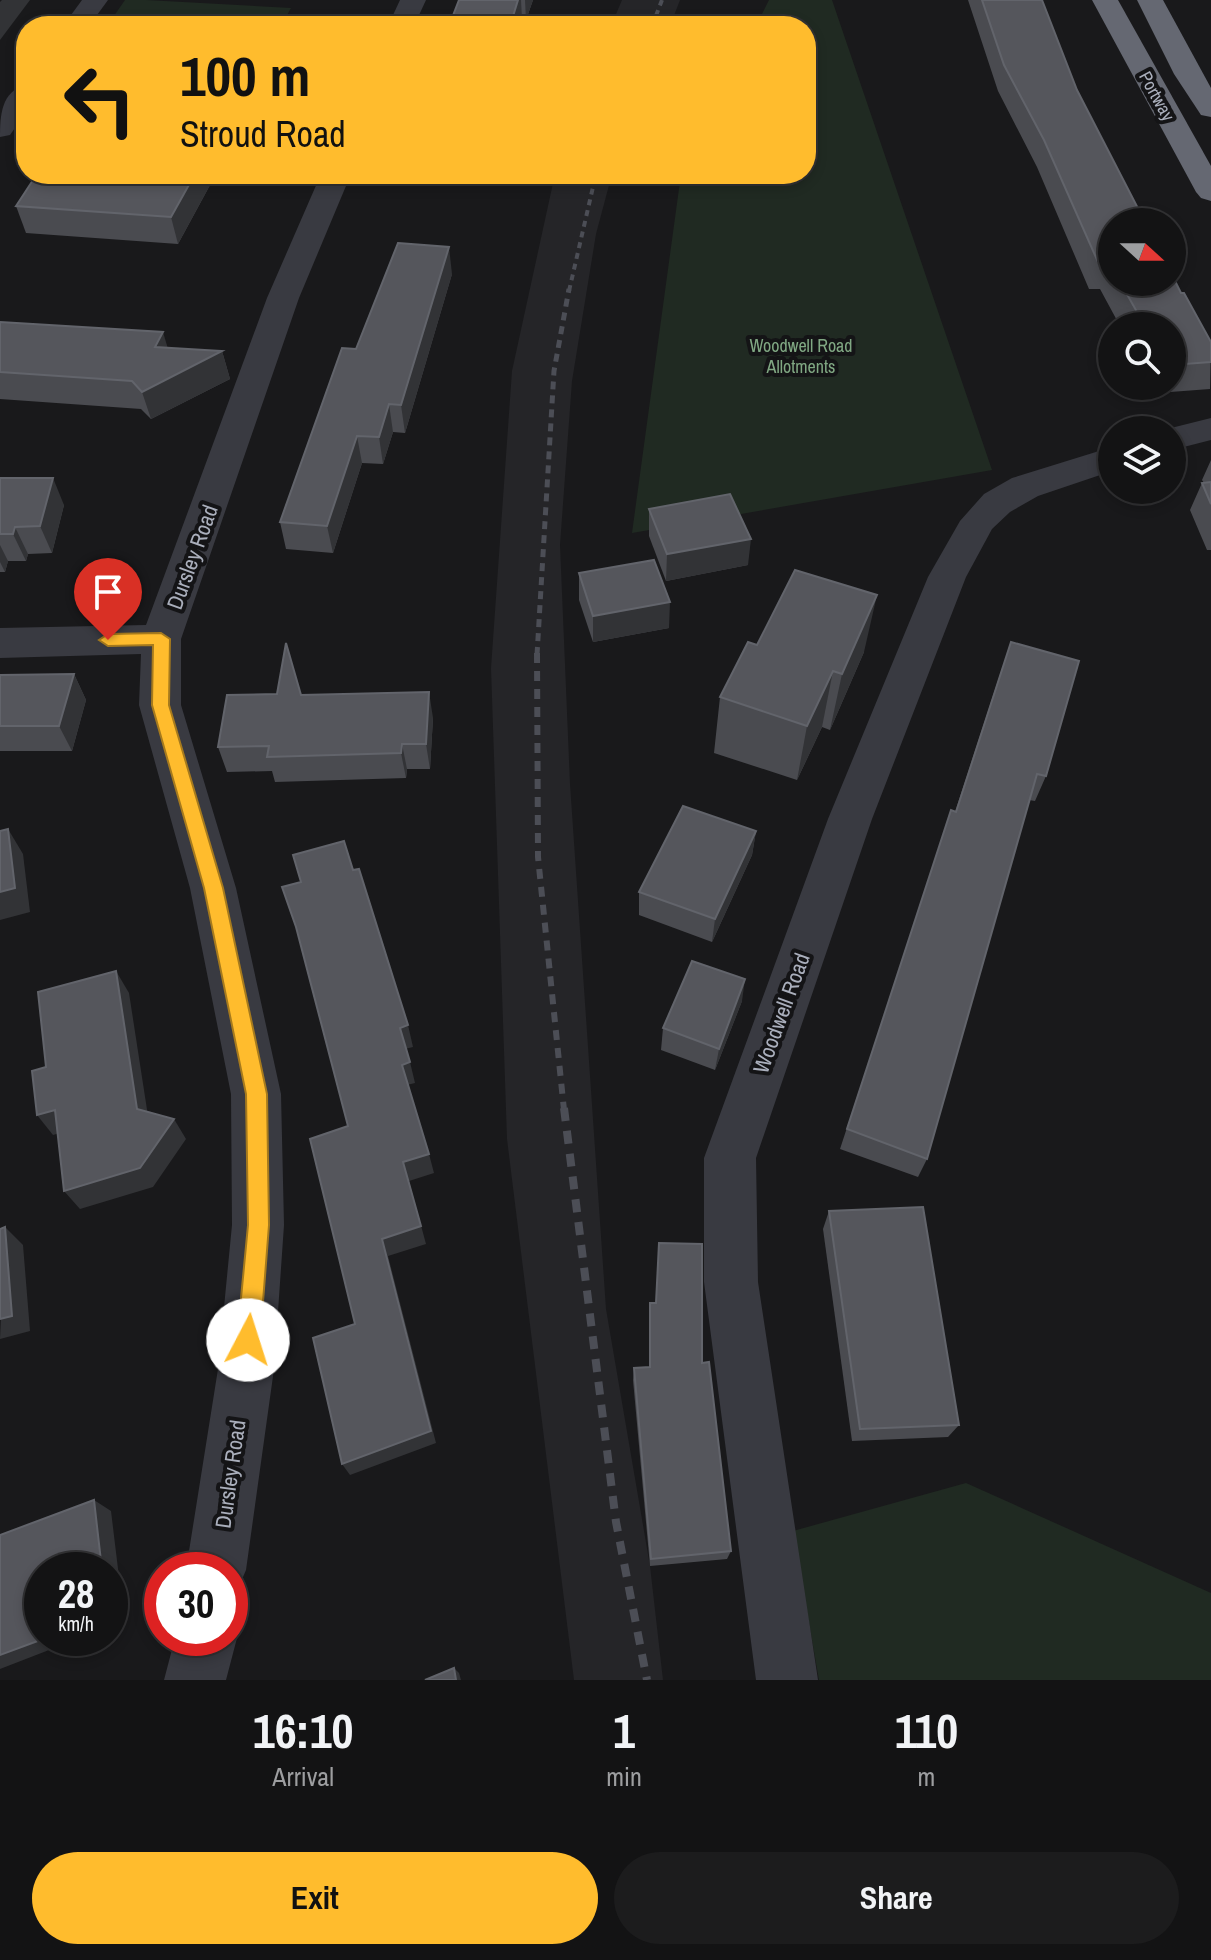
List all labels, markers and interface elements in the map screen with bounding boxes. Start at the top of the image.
text: 100 m [180,38,310,113]
icon: left [48,48,152,152]
street label: Portway [1133,67,1181,126]
text: Stroud Road [180,110,346,158]
north arrow [1098,208,1186,296]
map controls [1098,208,1186,504]
button: search [1098,312,1186,400]
park label: Woodwell Road Allotments [749,333,853,379]
button: layers [1098,416,1186,504]
street label: Dursley Road [159,501,225,613]
pin [74,558,142,640]
icon: arrive [86,570,130,614]
street label: Woodwell Road [745,949,817,1077]
position arrow [206,1298,290,1382]
street label: Dursley Road [208,1418,252,1530]
speed limit sign: 30 [144,1552,248,1656]
text: 28 [58,1567,94,1620]
text: km/h [58,1610,94,1637]
text: 16:10 [253,1698,353,1763]
text: 1 [613,1698,635,1763]
text: 110 [895,1698,958,1763]
text: Arrival [272,1759,334,1794]
text: min [606,1759,642,1794]
text: m [918,1759,935,1794]
button: Exit [32,1852,598,1944]
button: Share [614,1852,1179,1944]

